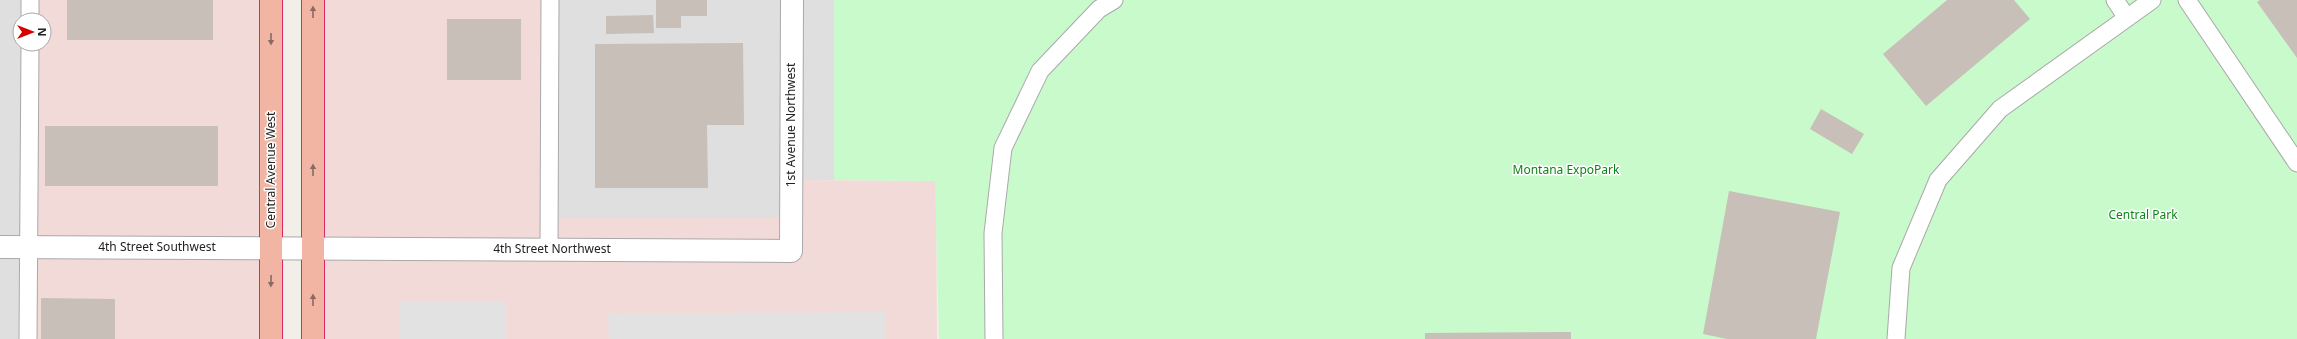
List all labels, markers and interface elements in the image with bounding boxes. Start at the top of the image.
one-way arrow [310,5,316,18]
north arrow [12,12,52,52]
text: N [35,28,50,36]
one-way arrow [268,33,274,46]
street label: 1st Avenue Northwest [782,62,799,187]
street label: Central Avenue West [262,111,279,228]
park label: Montana ExpoPark [1513,161,1620,178]
one-way arrow [310,163,316,176]
park label: Central Park [2108,206,2178,223]
street label: 4th Street Southwest [98,238,216,255]
street label: 4th Street Northwest [493,240,612,257]
one-way arrow [268,275,274,288]
one-way arrow [310,293,316,306]

